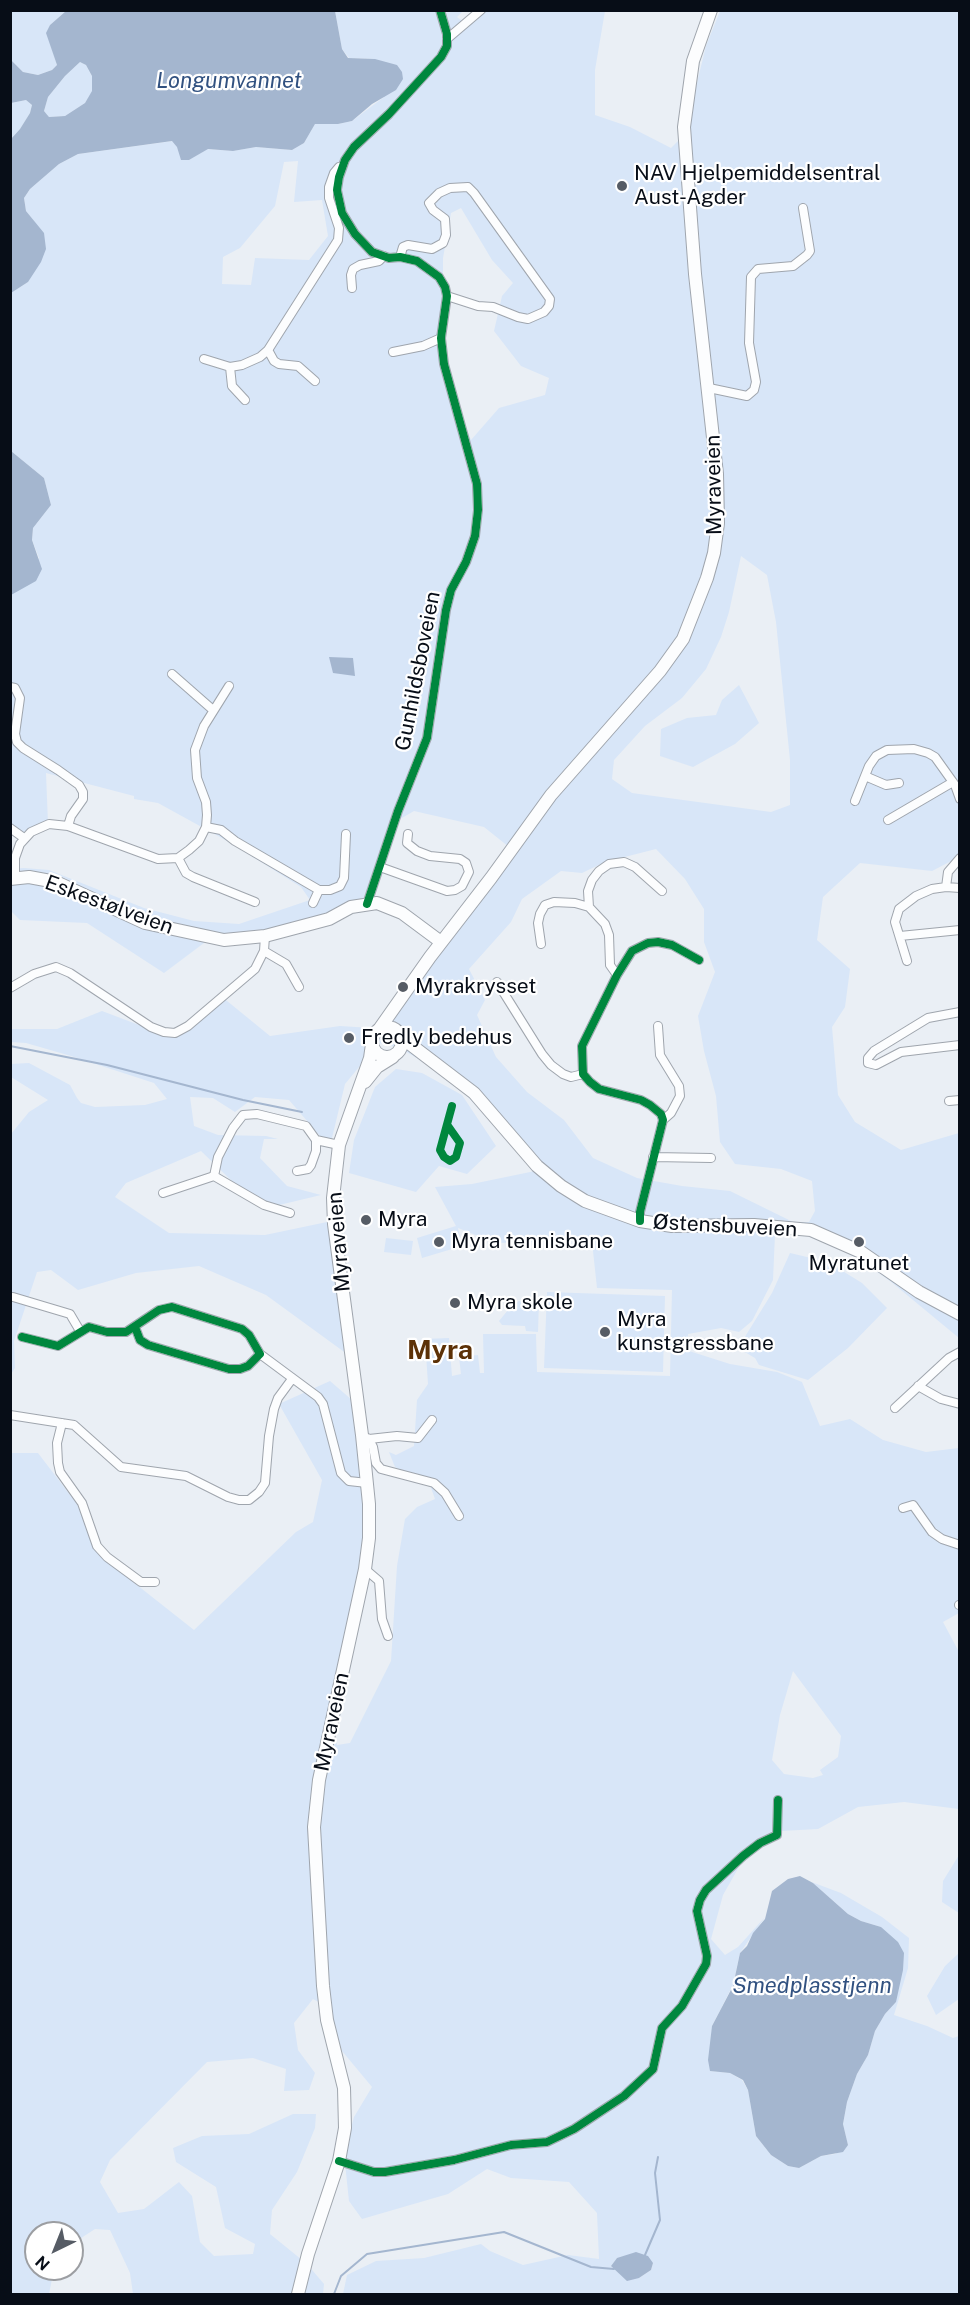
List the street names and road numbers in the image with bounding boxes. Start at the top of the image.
street label: Myraveien [701,435,727,535]
street label: Gunhildsboveien [390,589,446,753]
street label: Eskestølveien [41,870,177,940]
street label: Myraveien [322,1191,356,1293]
street label: Østensbuveien [652,1210,798,1242]
street label: Myraveien [309,1670,355,1774]

